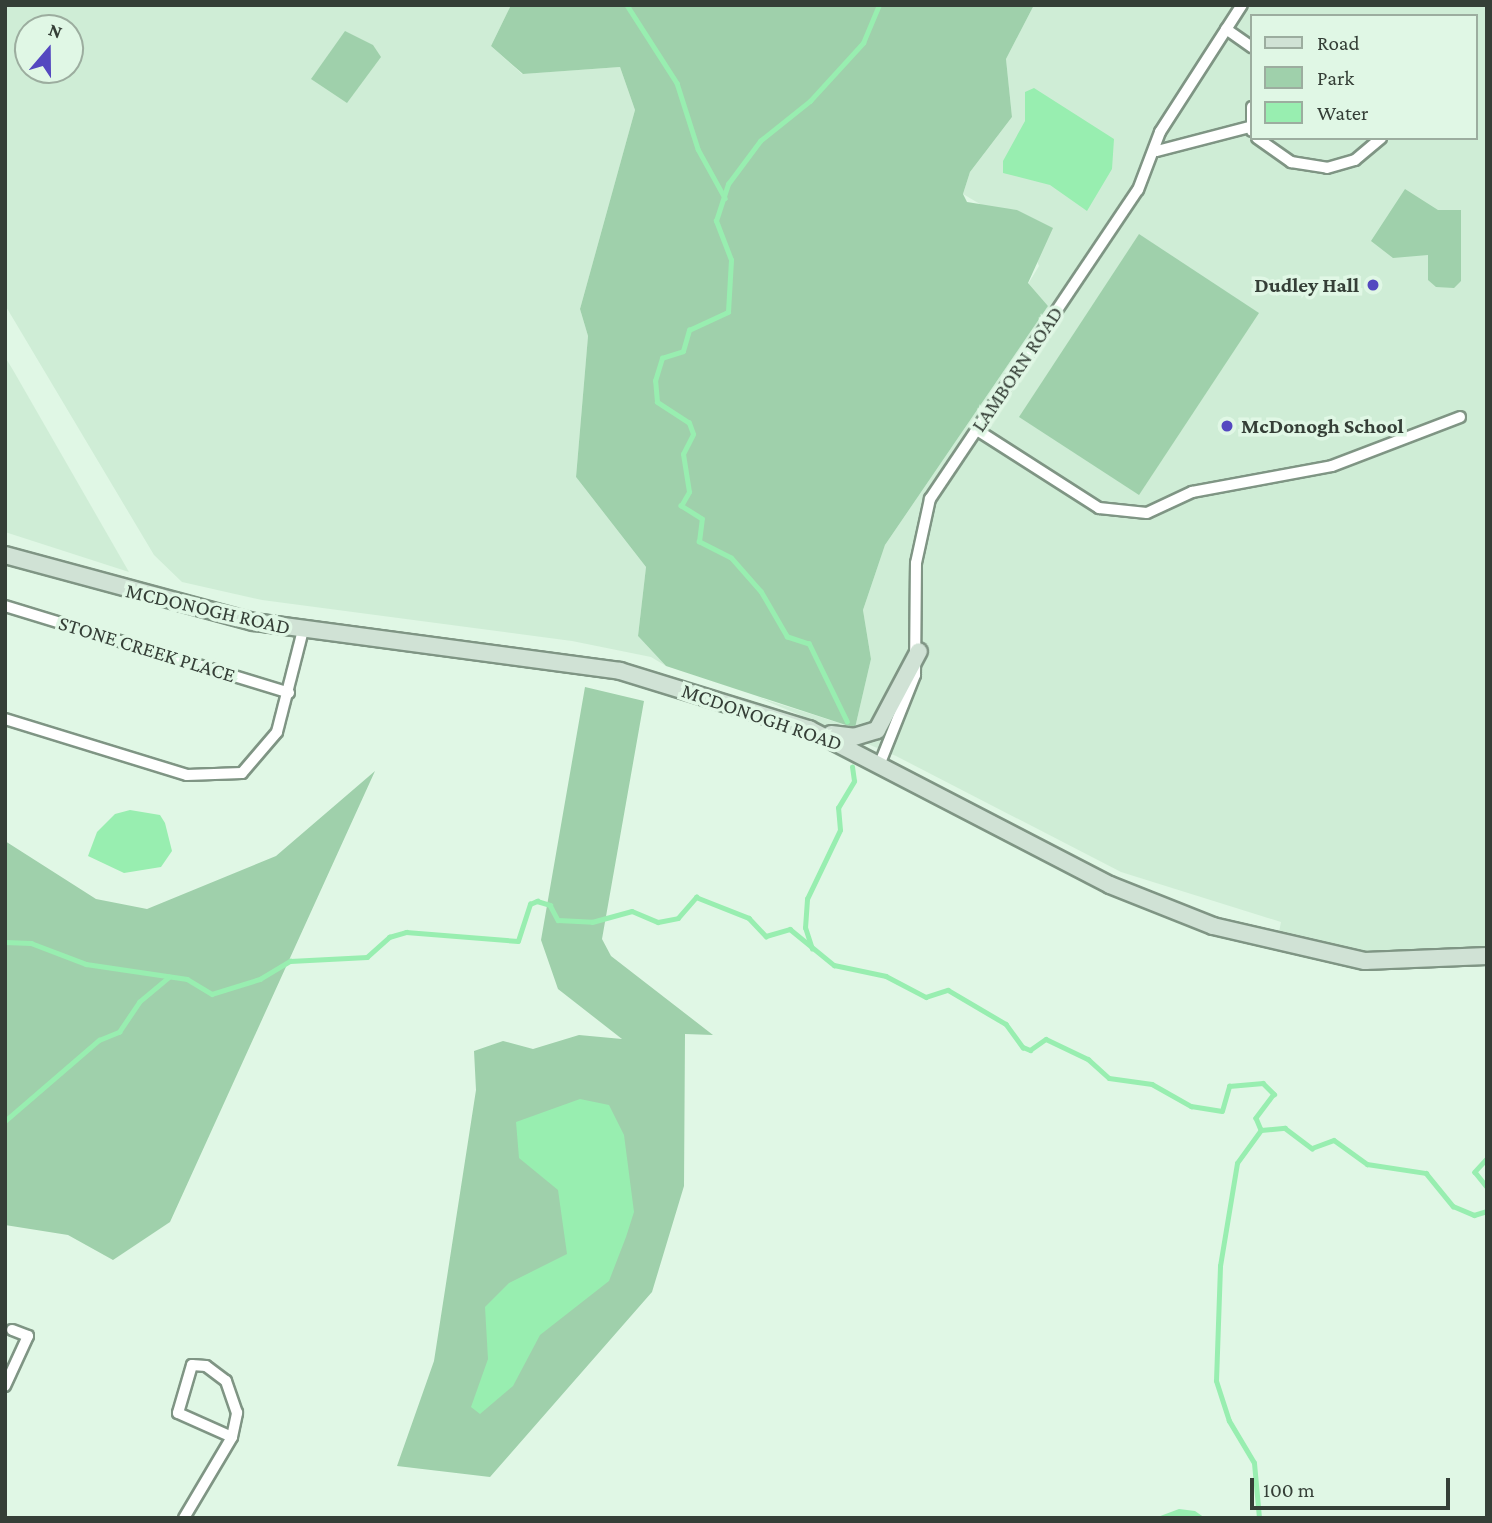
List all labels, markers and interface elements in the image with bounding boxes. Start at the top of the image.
north arrow [14,14,84,84]
legend [1250,14,1478,140]
text: N [46,19,65,43]
text: Road [1317,31,1360,55]
text: Park [1317,66,1354,90]
text: Water [1317,101,1369,125]
place label: Dudley Hall [1254,272,1359,298]
marker: Dudley Hall [1365,277,1381,293]
street label: LAMBORN ROAD [966,301,1068,437]
place label: McDonogh School [1241,413,1404,439]
marker: McDonogh School [1219,418,1235,434]
street label: MCDONOGH ROAD [123,578,293,640]
street label: STONE CREEK PLACE [56,610,238,688]
street label: MCDONOGH ROAD [678,678,846,756]
scale bar [1254,1464,1454,1508]
text: 100 m [1263,1478,1315,1502]

